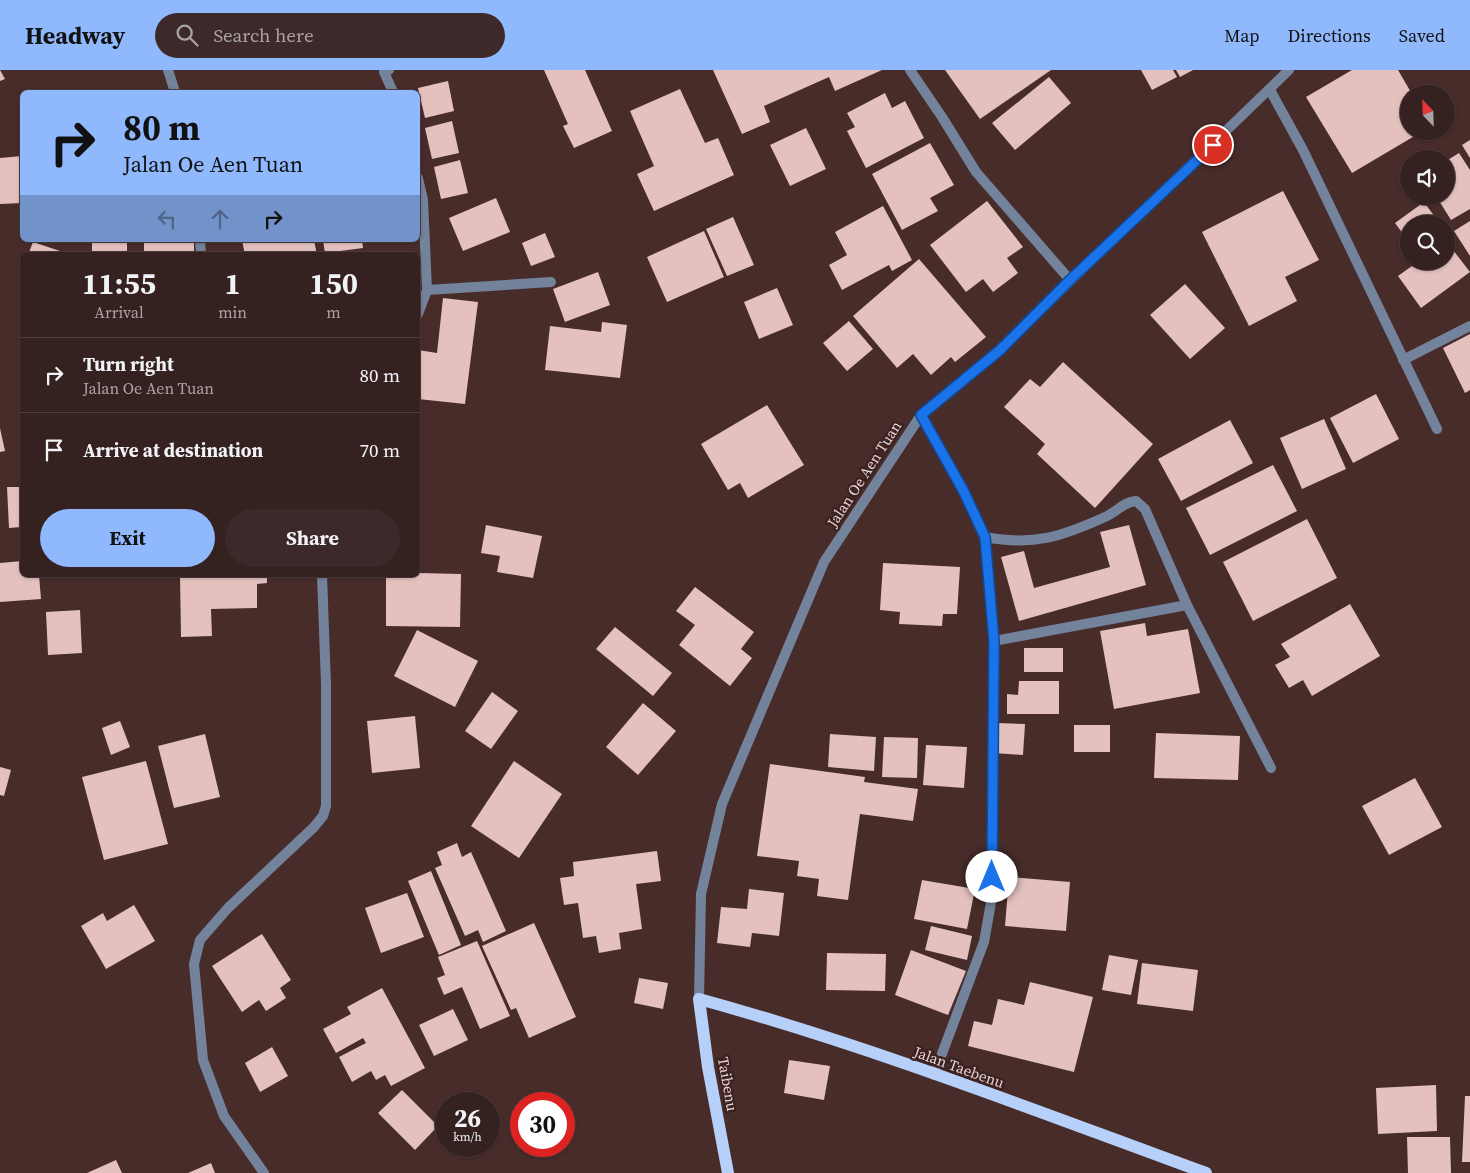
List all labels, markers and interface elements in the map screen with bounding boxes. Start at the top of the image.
search box [155,13,505,58]
text: Headway [25,19,125,52]
icon: search [173,21,201,49]
text: Search here [213,22,314,48]
text: Map [1224,23,1260,48]
text: Directions [1288,23,1371,48]
text: Saved [1399,23,1445,48]
north arrow [1400,85,1455,140]
map controls [1400,85,1455,270]
text: 80 m [123,104,200,152]
icon: right [40,110,105,175]
pin [1192,124,1234,166]
icon: arrive [1199,131,1227,159]
text: Jalan Oe Aen Tuan [123,149,303,179]
button: sound [1400,150,1455,205]
icon: left [153,205,181,233]
icon: ahead [206,205,234,233]
icon: right [259,205,287,233]
button: search [1400,215,1455,270]
text: 11:55 [82,263,156,304]
text: 1 [224,263,241,304]
text: 150 [309,263,358,304]
text: Arrival [94,301,144,323]
text: min [218,301,247,323]
text: m [326,301,341,323]
text: Turn right [83,351,174,377]
icon: right [40,361,68,389]
text: 80 m [359,362,400,388]
text: Jalan Oe Aen Tuan [83,377,214,399]
street label: Jalan Oe Aen Tuan [821,417,906,532]
icon: arrive [40,436,68,464]
text: Arrive at destination [83,437,263,463]
text: 70 m [359,437,400,463]
button: Exit [40,509,215,567]
button: Share [225,509,400,567]
position arrow [965,850,1017,902]
street label: Jalan Taebenu [910,1041,1007,1093]
street label: Taibenu [713,1055,743,1113]
speed limit sign: 30 [510,1092,575,1157]
text: 26 [454,1101,481,1135]
text: km/h [453,1129,482,1145]

